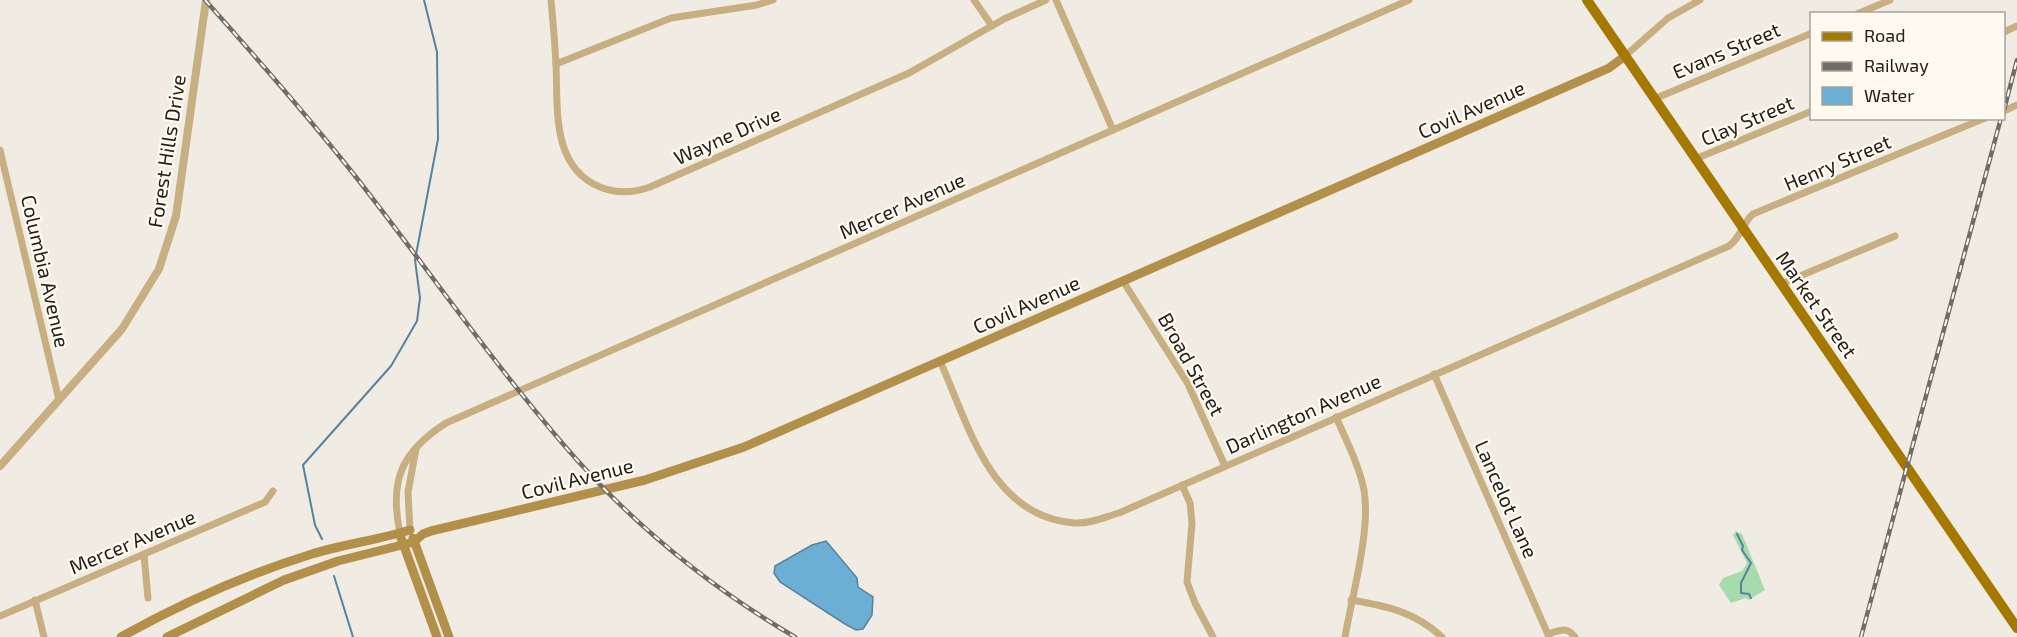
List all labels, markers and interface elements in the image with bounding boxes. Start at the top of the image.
legend [1810,12,2005,120]
street label: Evans Street [1669,16,1784,83]
text: Road [1864,24,1905,46]
text: Railway [1864,54,1929,76]
street label: Forest Hills Drive [142,73,190,229]
street label: Covil Avenue [1414,75,1528,143]
text: Water [1864,84,1914,106]
street label: Clay Street [1697,90,1797,150]
street label: Wayne Drive [670,101,784,169]
street label: Henry Street [1780,129,1894,195]
street label: Mercer Avenue [835,167,969,243]
street label: Columbia Avenue [17,192,75,350]
street label: Market Street [1771,246,1863,362]
street label: Covil Avenue [969,270,1083,338]
street label: Broad Street [1154,308,1230,420]
street label: Darlington Avenue [1222,368,1384,458]
street label: Lancelot Lane [1470,436,1544,562]
street label: Covil Avenue [518,452,636,504]
street label: Mercer Avenue [65,504,199,578]

